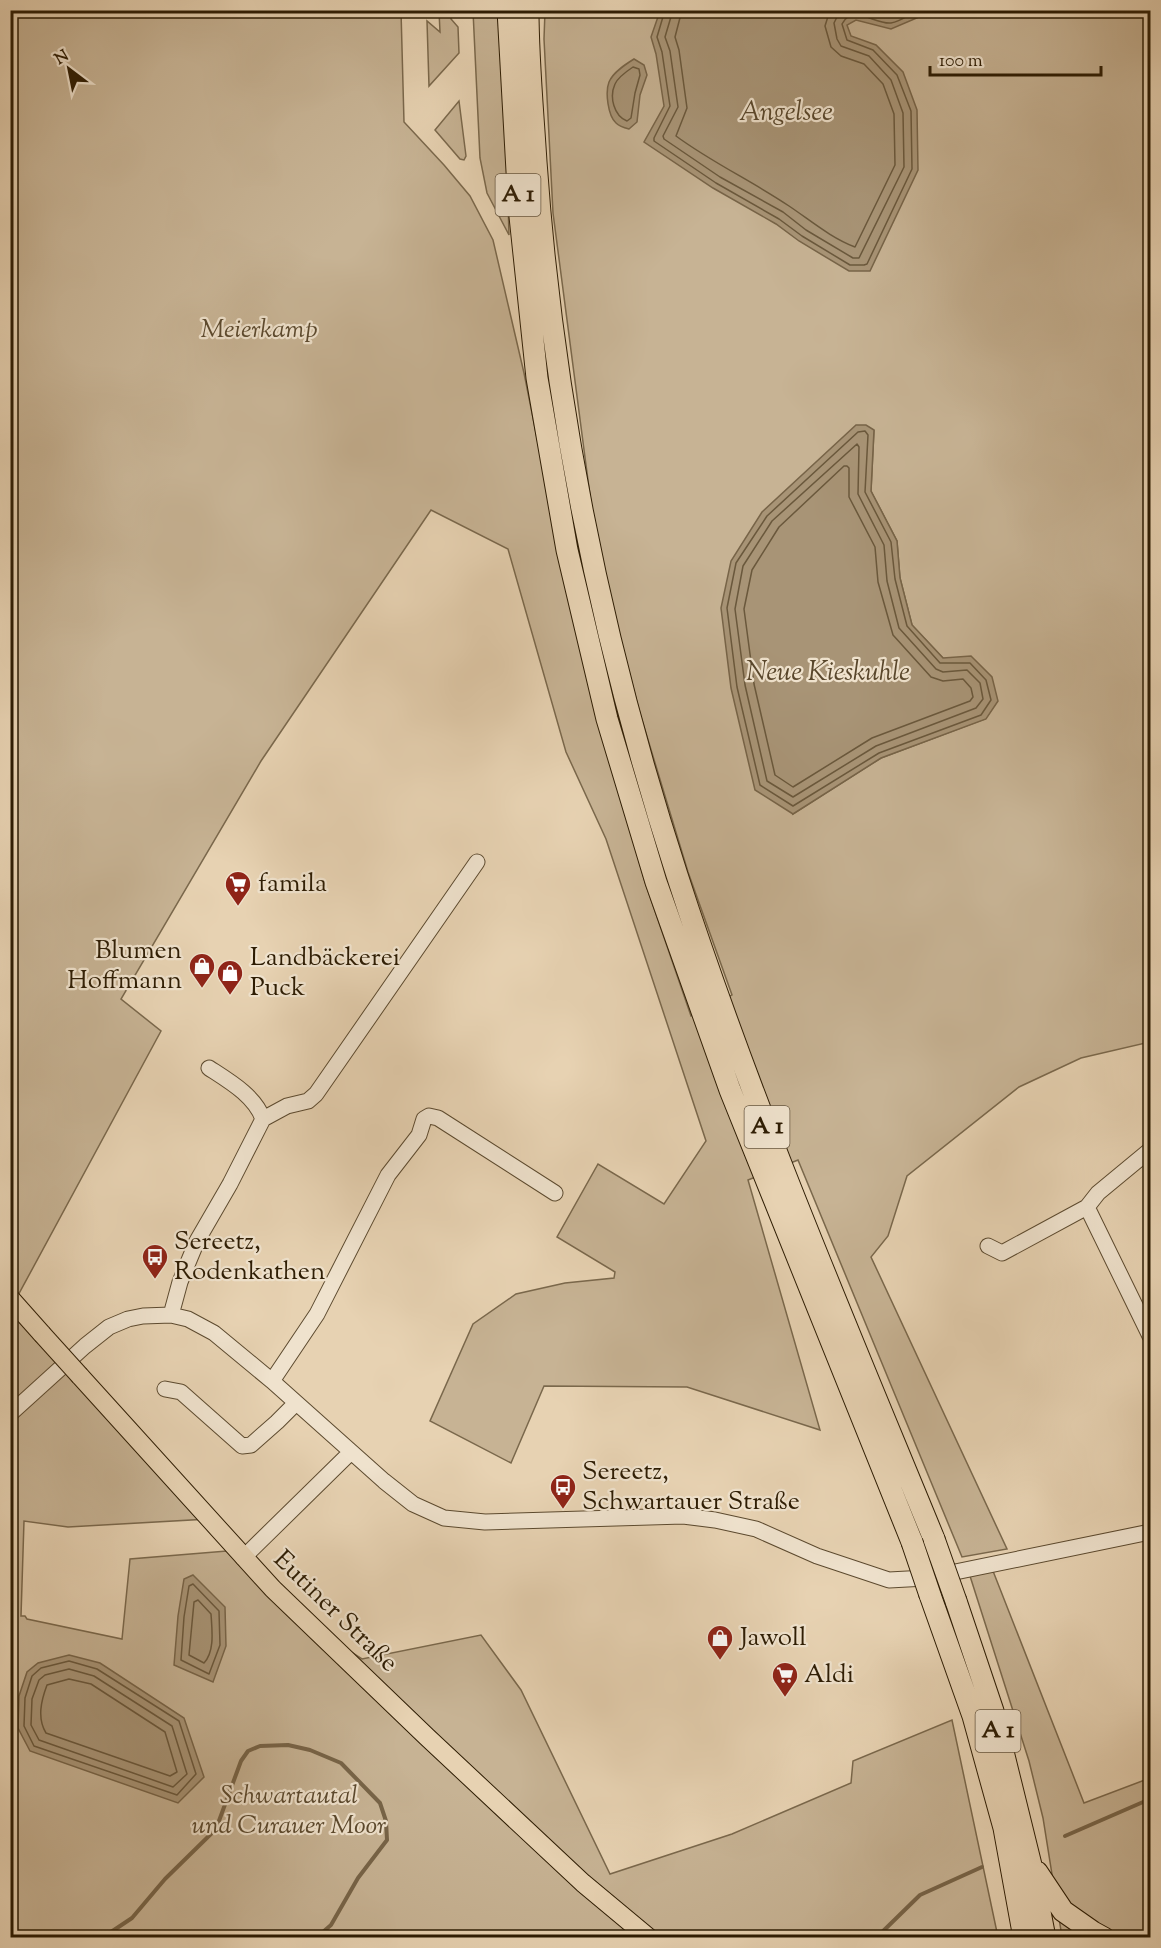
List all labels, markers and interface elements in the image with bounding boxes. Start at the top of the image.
north arrow [39,39,99,99]
scale bar [930,39,1101,77]
text: N [51,45,74,72]
text: 100 m [939,49,983,75]
water label: Angelsee [739,94,833,133]
road number: A 1 [496,174,540,216]
park label: Meierkamp [200,312,318,349]
water label: Neue Kieskuhle [746,654,910,693]
place label: famila [258,866,327,903]
supermarket icon: famila [223,869,253,907]
place label: Blumen Hoffmann [67,933,182,1000]
place label: Landbäckerei Puck [250,940,400,1007]
shop icon: Blumen Hoffmann [187,951,217,989]
shop icon: Landbäckerei Puck [215,958,245,996]
road number: A 1 [744,1106,789,1148]
place label: Sereetz, Rodenkathen [174,1224,325,1291]
bus stop icon: Sereetz, Rodenkathen [140,1242,170,1280]
place label: Sereetz, Schwartauer Straße [582,1454,800,1521]
bus stop icon: Sereetz, Schwartauer Straße [548,1472,578,1510]
street label: Eutiner Straße [264,1543,406,1681]
place label: Jawoll [738,1620,806,1657]
shop icon: Jawoll [705,1623,735,1661]
place label: Aldi [804,1657,854,1694]
supermarket icon: Aldi [770,1660,800,1698]
road number: A 1 [976,1710,1020,1752]
park label: Schwartautal und Curauer Moor [192,1778,386,1845]

